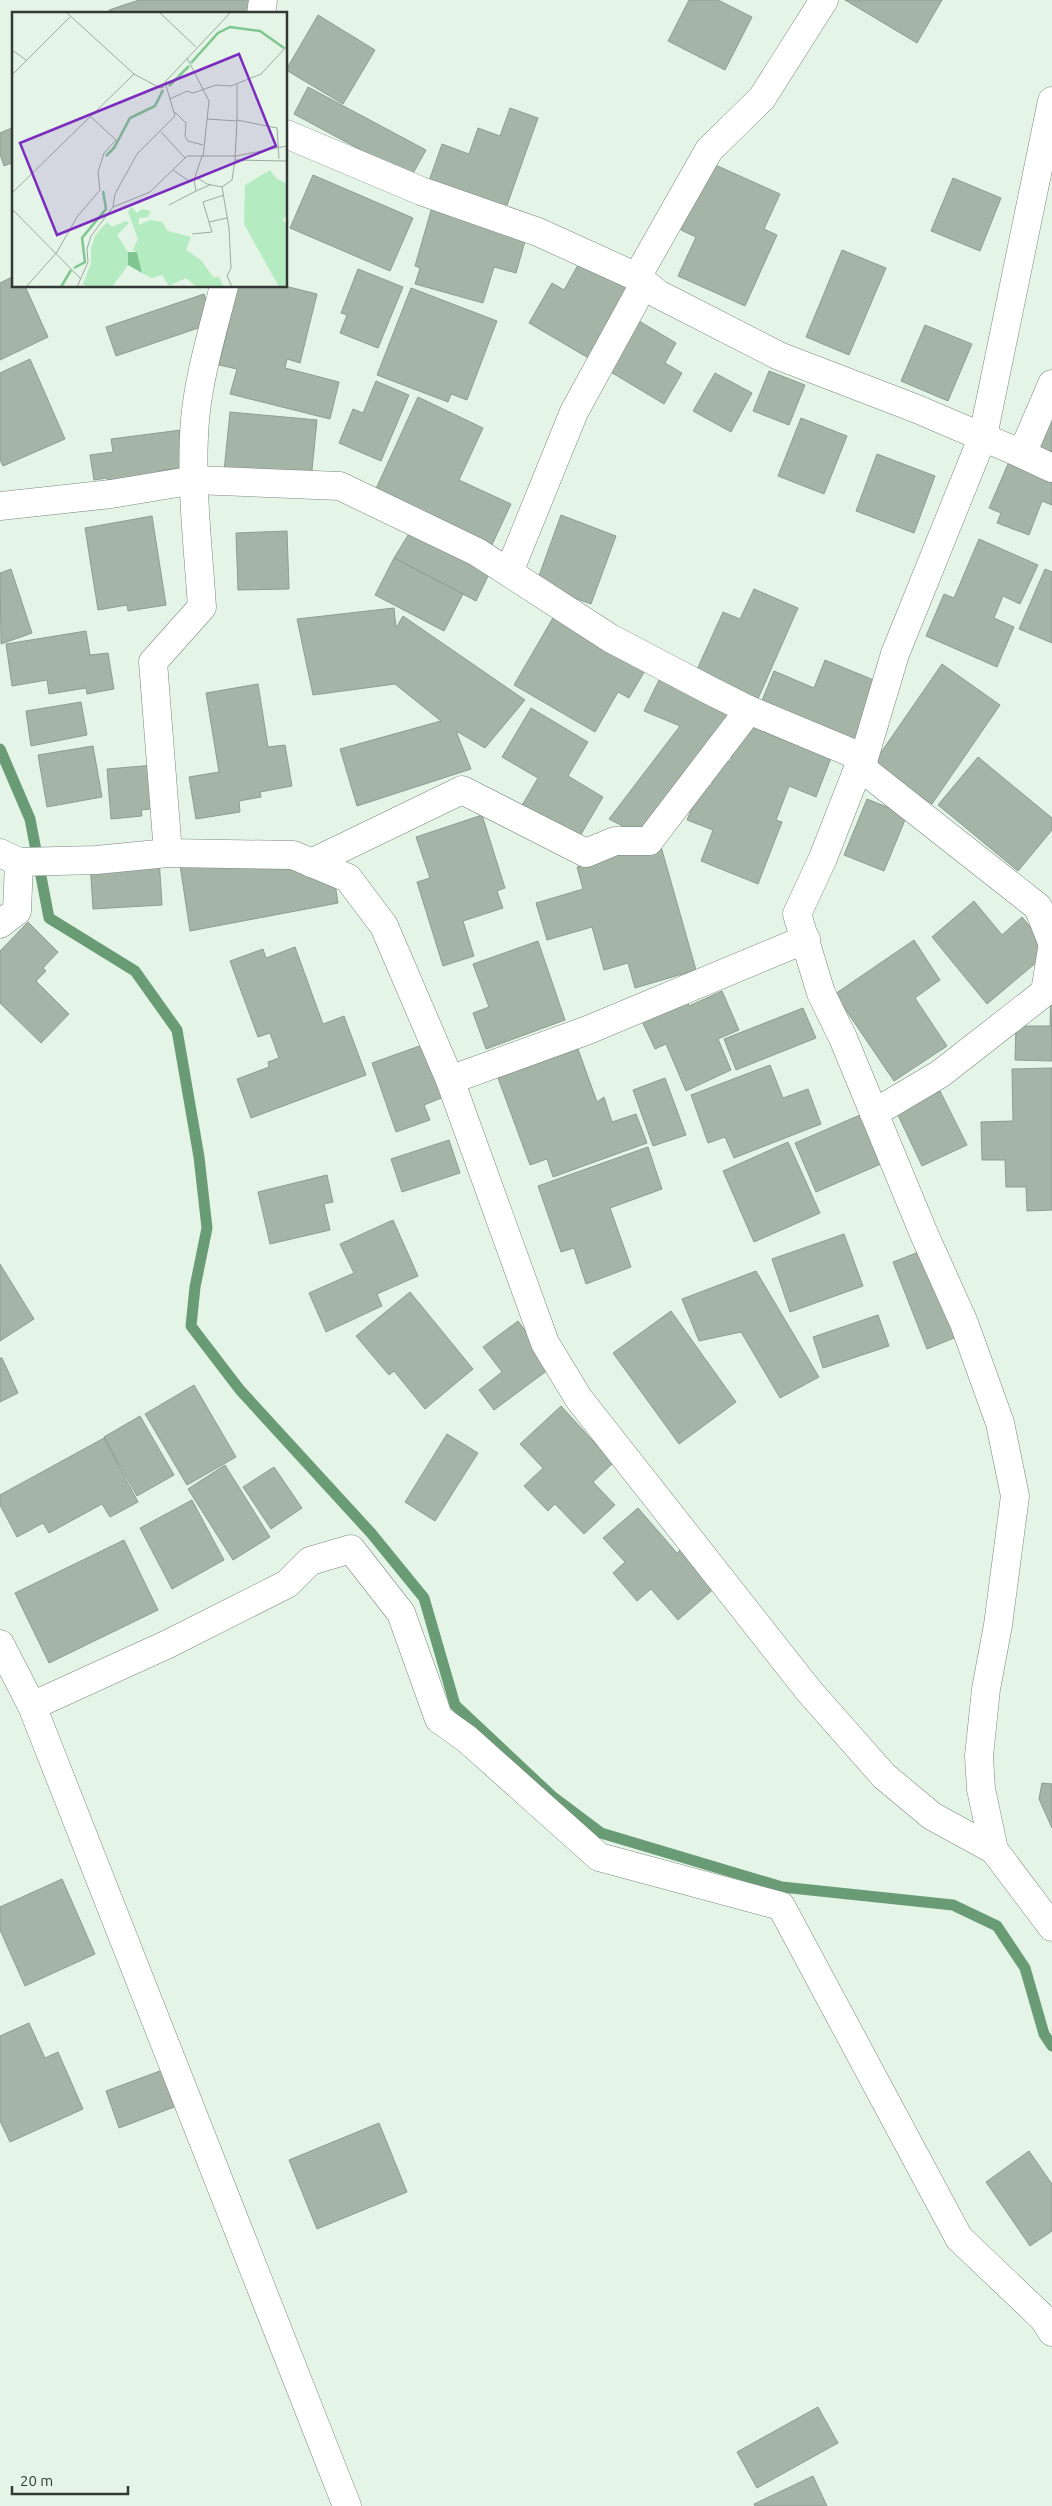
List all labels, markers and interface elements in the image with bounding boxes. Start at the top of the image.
inset map [12,12,288,288]
scale bar [12,2464,129,2496]
text: 20 m [20,2472,53,2489]

